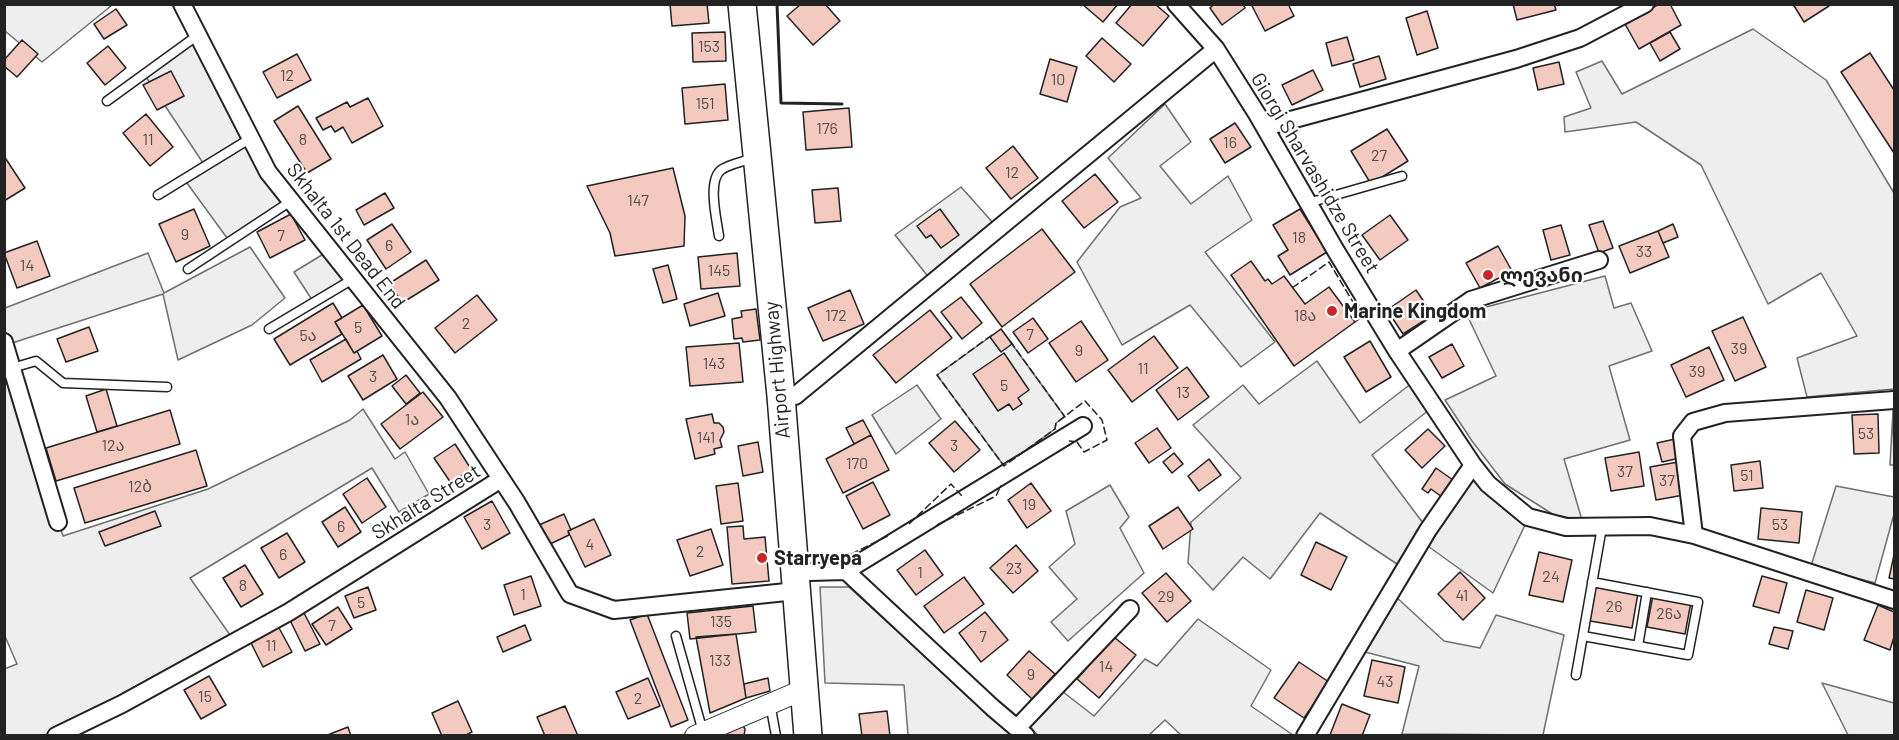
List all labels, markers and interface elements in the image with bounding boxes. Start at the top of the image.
house number: 153 [698,37,720,57]
house number: 12 [280,66,294,86]
street label: Giorgi Sharvashidze Street [1246,68,1384,278]
house number: 10 [1051,70,1065,90]
house number: 151 [696,94,714,114]
house number: 176 [816,119,838,139]
house number: 11 [142,130,154,150]
house number: 8 [299,130,307,150]
house number: 16 [1223,133,1237,153]
house number: 27 [1371,146,1387,166]
street label: Skhalta 1st Dead End [282,158,410,314]
house number: 12 [1005,163,1019,183]
house number: 147 [627,191,649,211]
house number: 9 [181,225,189,245]
house number: 7 [277,226,285,246]
house number: 18 [1292,228,1306,248]
house number: 6 [385,236,393,256]
house number: 33 [1636,242,1652,262]
house number: 14 [20,256,34,276]
house number: 145 [708,261,730,281]
place label: ლევანი [1500,263,1583,287]
marker: ლევანი [1481,268,1495,282]
place label: Marine Kingdom [1344,299,1486,323]
street label: Airport Highway [759,300,795,440]
marker: Marine Kingdom [1325,304,1339,318]
house number: 172 [825,306,847,326]
house number: 18ა [1294,306,1316,326]
house number: 2 [462,314,470,334]
house number: 5 [354,318,362,338]
house number: 7 [1026,325,1034,345]
house number: 5ა [299,326,317,346]
house number: 39 [1731,339,1747,359]
house number: 9 [1075,341,1083,361]
house number: 143 [703,354,725,374]
house number: 11 [1137,359,1149,379]
house number: 39 [1689,362,1705,382]
house number: 3 [369,367,377,387]
house number: 5 [1000,376,1008,396]
house number: 13 [1176,383,1190,403]
house number: 1ა [405,410,419,430]
house number: 53 [1858,424,1874,444]
house number: 141 [697,428,715,448]
house number: 12ა [102,436,124,456]
house number: 3 [950,436,958,456]
house number: 170 [846,454,868,474]
street label: Skhalta Street [367,459,485,545]
house number: 37 [1617,462,1633,482]
house number: 51 [1740,466,1754,486]
house number: 37 [1659,471,1675,491]
house number: 12ბ [128,477,152,497]
house number: 19 [1022,495,1036,515]
house number: 3 [483,515,491,535]
house number: 53 [1772,515,1788,535]
house number: 6 [337,517,345,537]
house number: 4 [586,535,594,555]
house number: 2 [696,542,704,562]
house number: 6 [279,545,287,565]
place label: Starryepa [774,546,862,570]
marker: Starryepa [755,551,769,565]
house number: 23 [1006,559,1022,579]
house number: 1 [917,563,923,583]
house number: 24 [1542,567,1560,587]
house number: 8 [239,576,247,596]
house number: 1 [520,585,526,605]
house number: 41 [1456,586,1468,606]
house number: 29 [1158,587,1174,607]
house number: 5 [357,593,365,613]
house number: 26 [1606,597,1622,617]
house number: 26ა [1656,604,1682,624]
house number: 135 [710,612,732,632]
house number: 7 [328,616,336,636]
house number: 7 [979,627,987,647]
house number: 11 [265,636,277,656]
house number: 133 [709,651,731,671]
house number: 14 [1099,657,1113,677]
house number: 9 [1027,665,1035,685]
house number: 43 [1376,672,1394,692]
house number: 15 [198,687,212,707]
house number: 2 [634,689,642,709]

